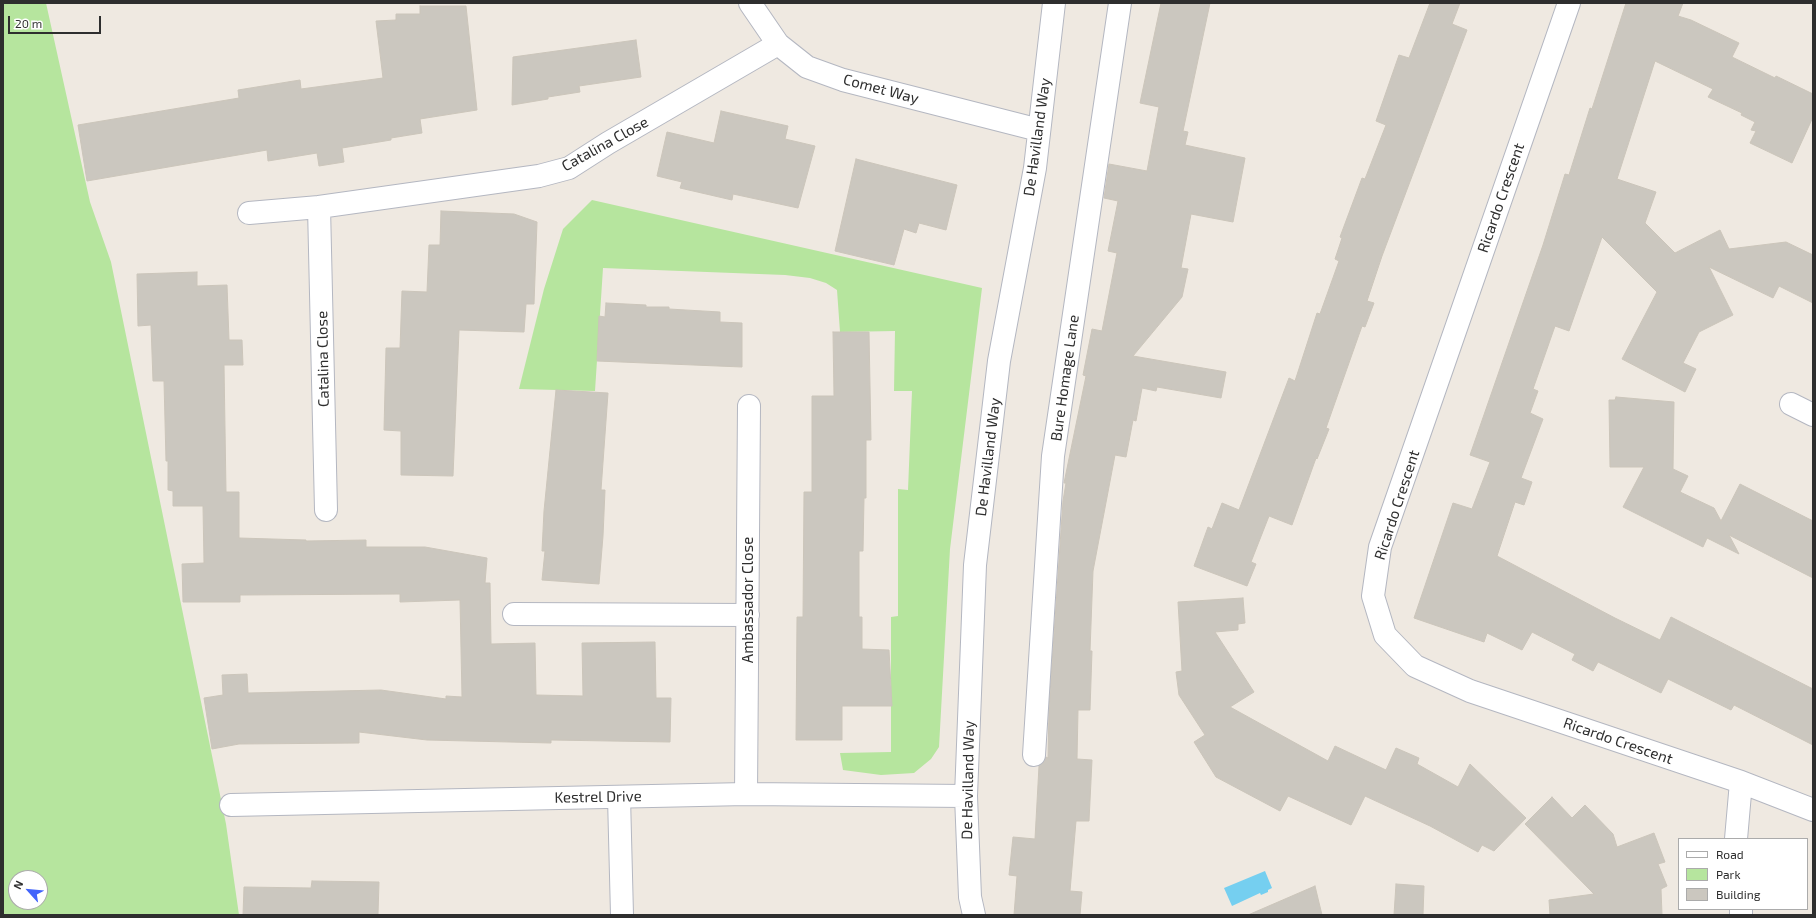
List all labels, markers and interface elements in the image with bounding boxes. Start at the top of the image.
scale bar [10,8,103,34]
text: 20 m [15,16,42,30]
street label: Comet Way [841,70,921,108]
street label: De Havilland Way [1020,77,1054,197]
street label: Catalina Close [558,113,652,175]
street label: Ricardo Crescent [1474,141,1528,255]
street label: Catalina Close [313,311,333,407]
street label: Bure Homage Lane [1047,314,1083,442]
street label: De Havilland Way [972,397,1004,517]
street label: Ricardo Crescent [1371,448,1423,562]
street label: Ambassador Close [739,537,757,663]
street label: Ricardo Crescent [1561,714,1675,768]
street label: De Havilland Way [958,720,978,840]
street label: Kestrel Drive [554,787,642,807]
legend [1678,838,1808,910]
text: Road [1716,847,1744,861]
text: Park [1716,867,1741,881]
north arrow [8,870,48,910]
text: N [10,878,25,891]
text: Building [1716,887,1760,901]

